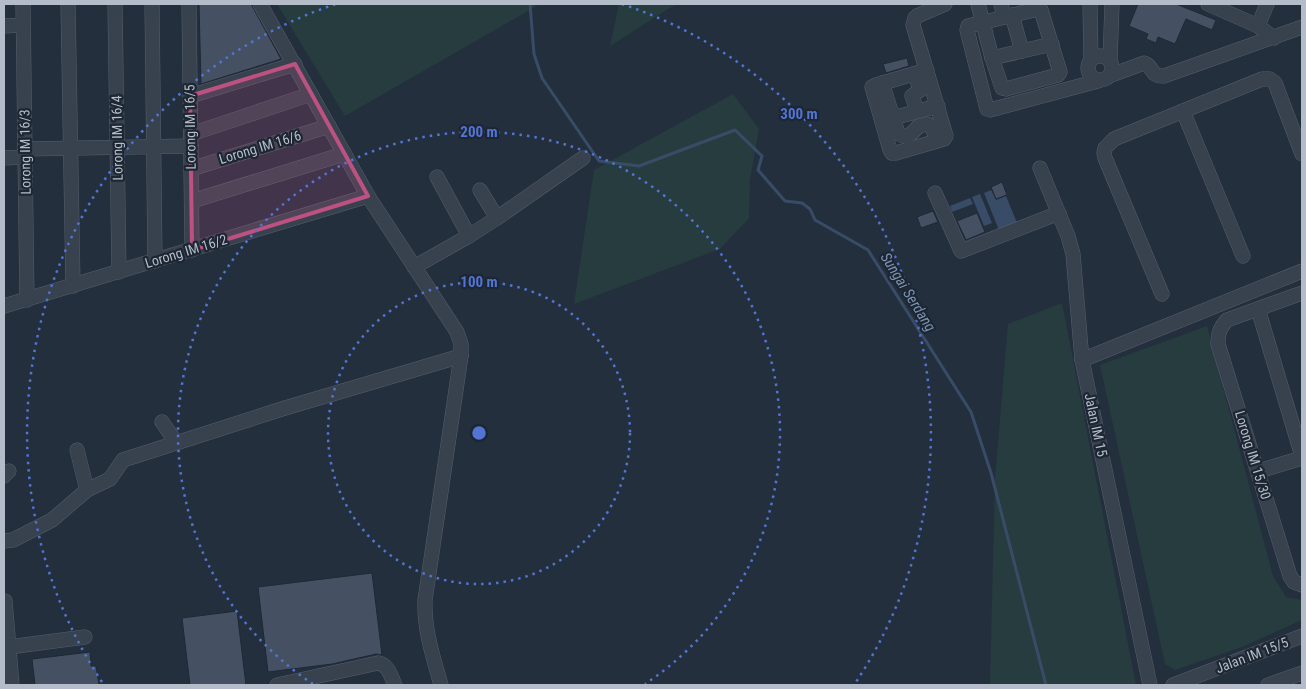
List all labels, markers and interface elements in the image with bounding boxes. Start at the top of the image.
street label: Lorong IM 16/5 [181,84,199,170]
street label: Lorong IM 16/4 [108,95,126,181]
text: 300 m [780,105,818,123]
street label: Lorong IM 16/3 [16,109,34,195]
text: 200 m [460,123,498,141]
street label: Lorong IM 16/6 [217,127,303,167]
street label: Lorong IM 16/2 [143,231,229,271]
water label: Sungai Serdang [877,249,939,335]
text: 100 m [460,273,498,291]
street label: Jalan IM 15 [1081,392,1111,458]
street label: Lorong IM 15/30 [1232,409,1274,501]
centre of rings [470,424,488,442]
street label: Jalan IM 15/5 [1213,634,1291,676]

